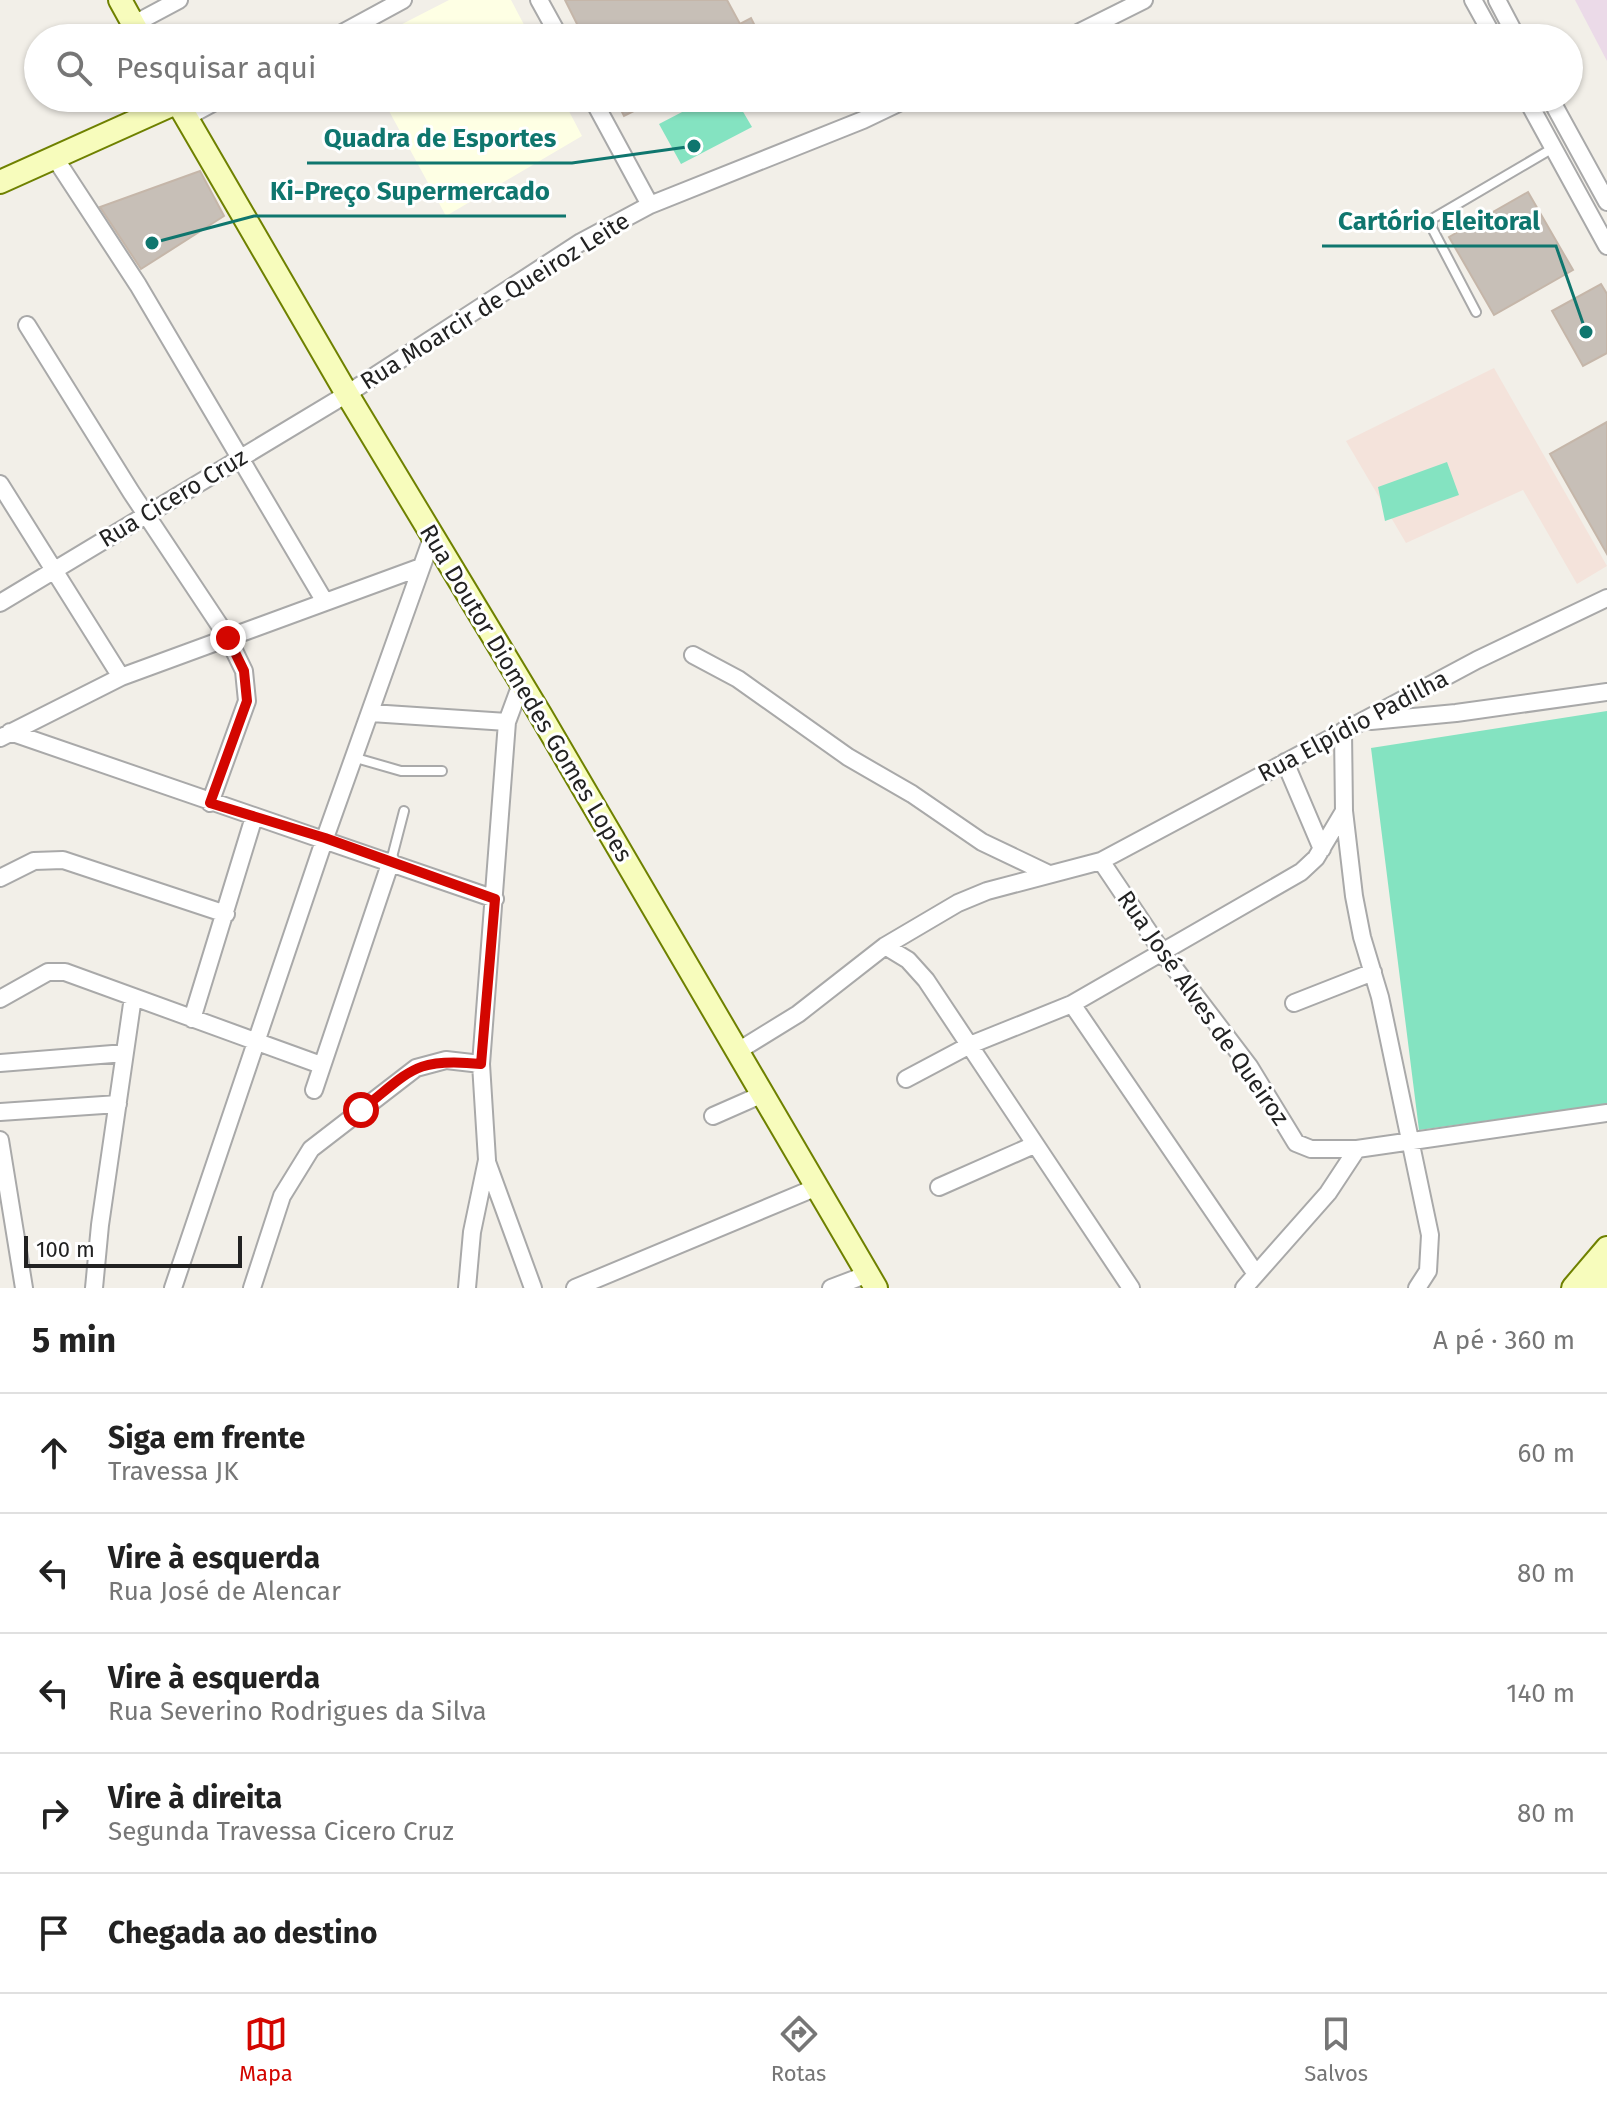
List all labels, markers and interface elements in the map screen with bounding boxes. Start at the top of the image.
search box [24,24,1583,112]
icon: search [52,46,96,90]
text: Pesquisar aqui [116,50,317,86]
callout: Quadra de Esportes [307,113,572,163]
text: Quadra de Esportes [324,123,557,154]
callout: Ki-Preço Supermercado [254,166,566,216]
text: Ki-Preço Supermercado [270,176,550,207]
callout: Cartório Eleitoral [1322,196,1556,246]
text: Cartório Eleitoral [1338,206,1540,237]
street label: Rua Moarcir de Queiroz Leite [355,207,635,395]
street label: Rua Cicero Cruz [94,443,252,553]
street label: Rua Doutor Diomedes Gomes Lopes [414,519,638,867]
route end [210,620,246,656]
street label: Rua Elpídio Padilha [1253,664,1453,788]
street label: Rua José Alves de Queiroz [1111,885,1295,1131]
route start [343,1092,379,1128]
scale bar [24,1232,242,1268]
text: 100 m [36,1236,95,1263]
text: 5 min [32,1320,116,1361]
text: A pé · 360 m [1433,1325,1575,1356]
text: Siga em frente [108,1420,305,1456]
icon: ahead [32,1431,76,1475]
text: 60 m [1517,1438,1575,1469]
text: Travessa JK [108,1456,238,1487]
text: Vire à esquerda [108,1540,320,1576]
icon: left [32,1551,76,1595]
text: 80 m [1517,1558,1575,1589]
text: Rua José de Alencar [108,1576,341,1607]
text: Vire à esquerda [108,1660,320,1696]
icon: left [32,1671,76,1715]
text: 140 m [1506,1678,1575,1709]
text: Rua Severino Rodrigues da Silva [108,1696,487,1727]
text: Vire à direita [108,1780,282,1816]
icon: right [32,1791,76,1835]
text: 80 m [1517,1798,1575,1829]
text: Segunda Travessa Cicero Cruz [108,1816,454,1847]
icon: arrive [32,1911,76,1955]
text: Chegada ao destino [108,1915,378,1951]
tab: Mapa [239,2012,293,2087]
tab: Rotas [771,2012,826,2087]
tab: Salvos [1304,2012,1368,2087]

